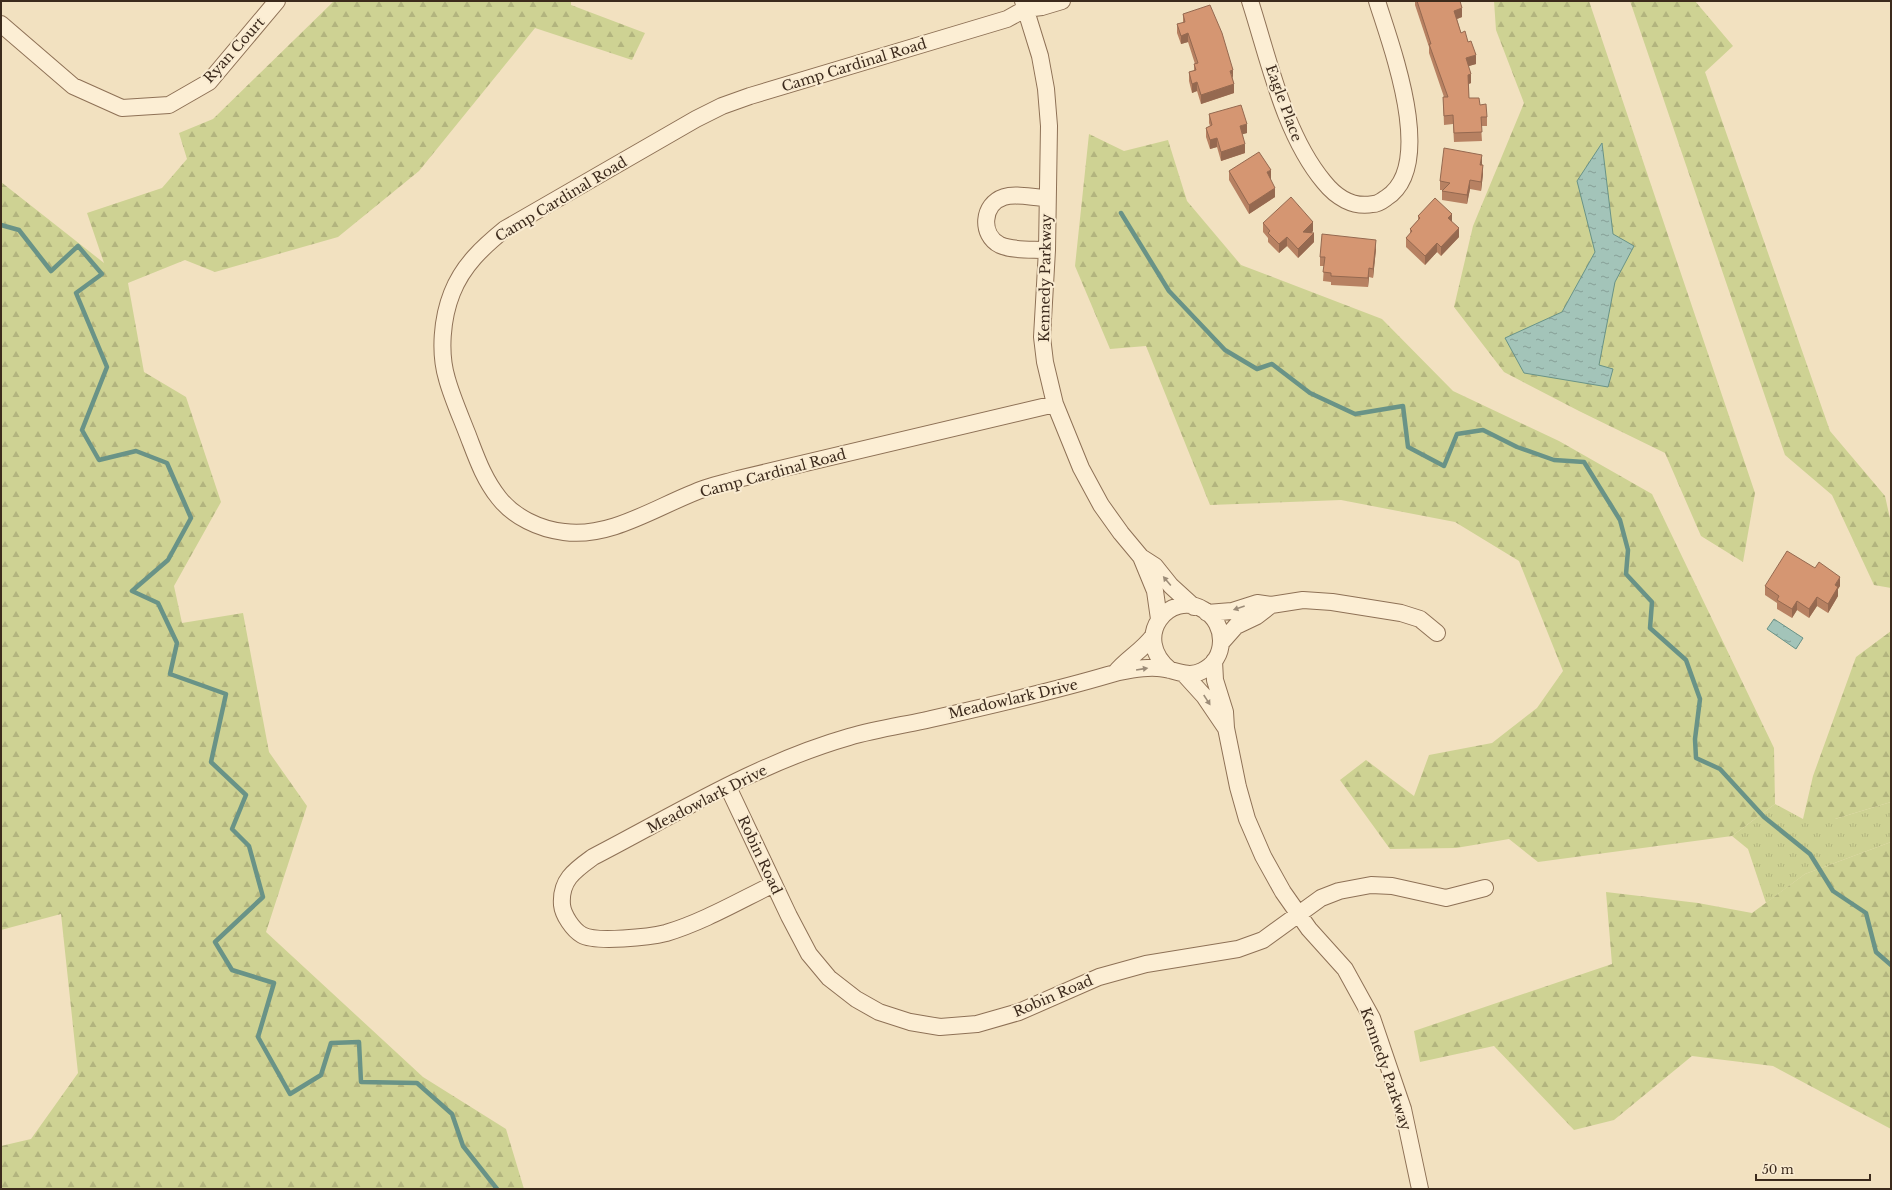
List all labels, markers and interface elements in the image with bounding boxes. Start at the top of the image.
street label: Ryan Court [200,13,269,87]
street label: Camp Cardinal Road [779,34,929,96]
street label: Eagle Place [1262,62,1306,144]
street label: Camp Cardinal Road [492,152,631,245]
street label: Kennedy Parkway [1035,214,1055,342]
street label: Camp Cardinal Road [698,445,849,501]
one-way arrow [1163,576,1172,587]
one-way arrow [1233,606,1245,612]
one-way arrow [1136,666,1148,672]
street label: Meadowlark Drive [947,675,1079,723]
one-way arrow [1203,694,1210,706]
street label: Meadowlark Drive [644,761,770,837]
street label: Robin Road [734,813,786,898]
street label: Robin Road [1010,971,1096,1021]
street label: Kennedy Parkway [1357,1005,1415,1133]
scale bar [1756,1156,1870,1182]
text: 50 m [1762,1162,1794,1177]

